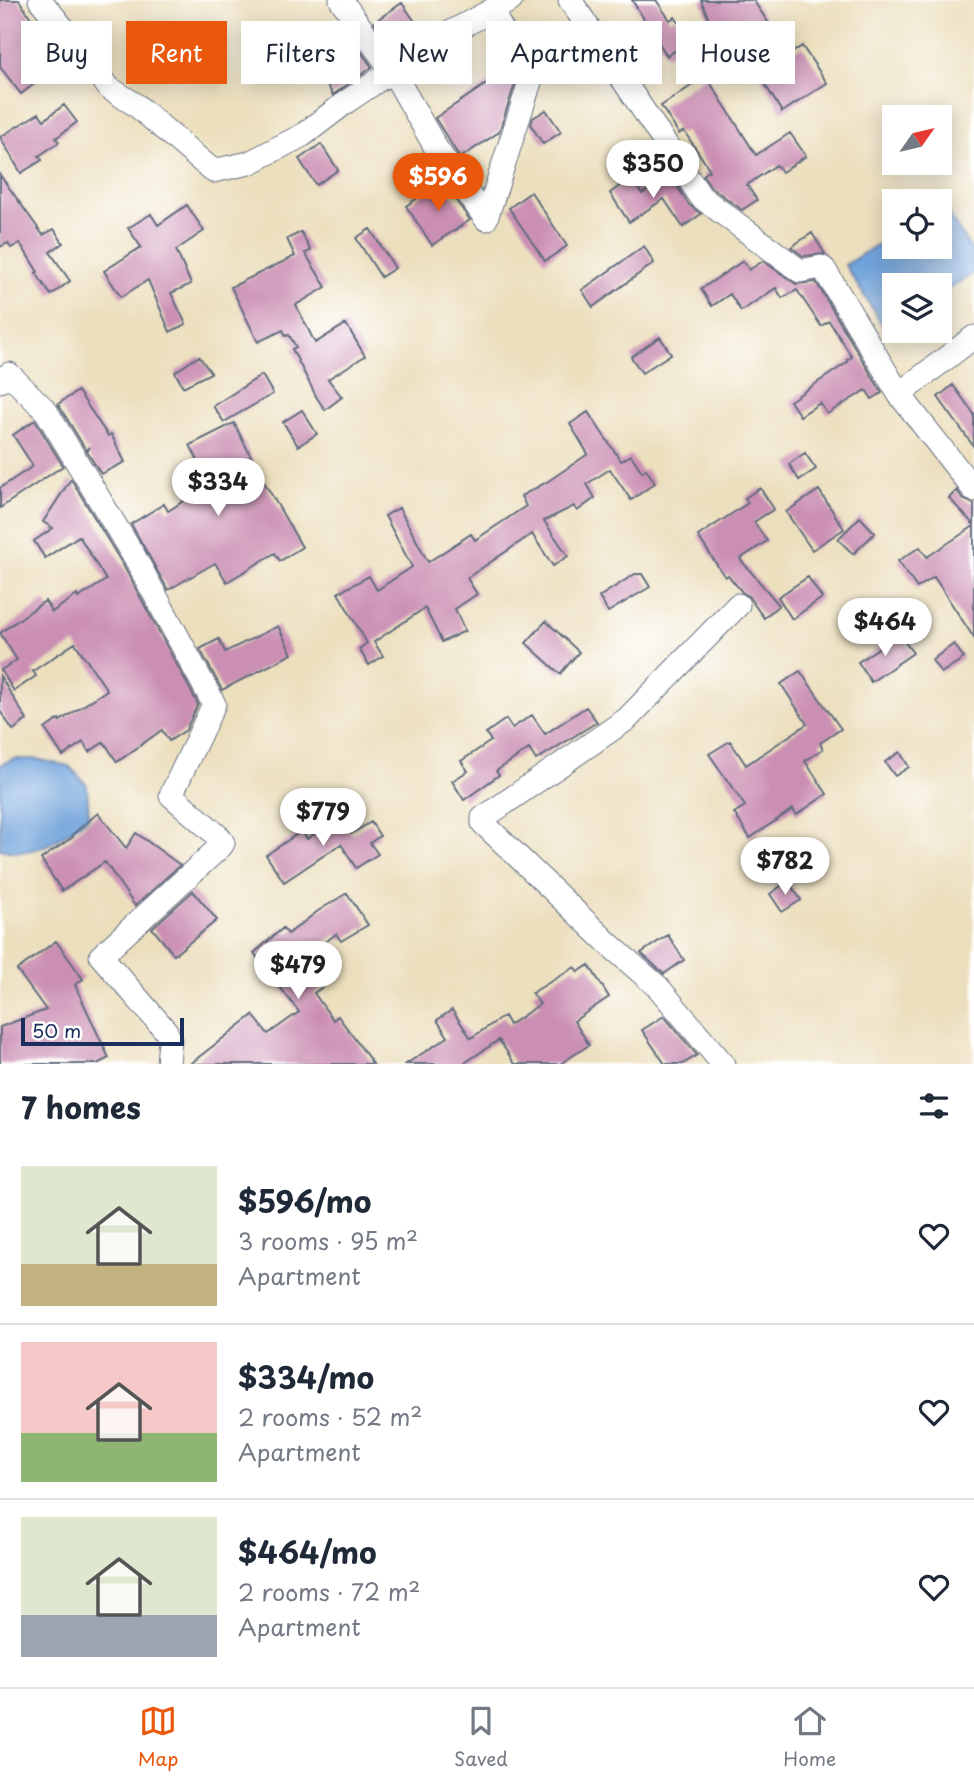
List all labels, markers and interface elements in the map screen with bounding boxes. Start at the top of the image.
chip: Buy [21,21,112,84]
chip: Rent [126,21,227,84]
chip: Filters [241,21,360,84]
chip: New [374,21,472,84]
chip: Apartment [486,21,662,84]
chip: House [676,21,795,84]
north arrow [882,105,952,175]
map controls [882,105,952,343]
pin: $350 [612,140,694,200]
text: $350 [622,145,684,180]
pin: $596 [397,154,479,213]
text: $596 [409,158,467,193]
button: locate [882,189,952,259]
button: layers [882,273,952,343]
pin: $334 [177,458,259,518]
text: $334 [188,463,248,498]
pin: $464 [844,598,926,658]
text: $464 [854,603,916,638]
pin: $779 [282,788,364,848]
text: $779 [296,793,350,828]
pin: $782 [744,838,826,897]
text: $782 [757,842,813,877]
pin: $479 [257,942,339,1001]
text: $479 [270,946,326,981]
scale bar [21,1015,184,1047]
text: 50 m [32,1016,81,1044]
text: 7 homes [21,1084,141,1129]
icon: filters [915,1087,953,1125]
text: $596/mo [238,1178,371,1223]
icon: home [77,1194,161,1278]
icon: heart [915,1217,953,1255]
text: 3 rooms · 95 m² [238,1223,418,1258]
text: Apartment [238,1258,361,1293]
text: $334/mo [238,1354,374,1399]
icon: home [77,1370,161,1454]
icon: heart [915,1393,953,1431]
text: 2 rooms · 52 m² [238,1399,422,1434]
text: Apartment [238,1434,361,1469]
text: $464/mo [238,1529,377,1574]
icon: home [77,1545,161,1629]
icon: heart [915,1568,953,1606]
text: 2 rooms · 72 m² [238,1574,420,1609]
text: Apartment [238,1609,361,1644]
tab: Map [138,1702,178,1772]
tab: Saved [454,1702,508,1772]
tab: Home [783,1702,836,1772]

